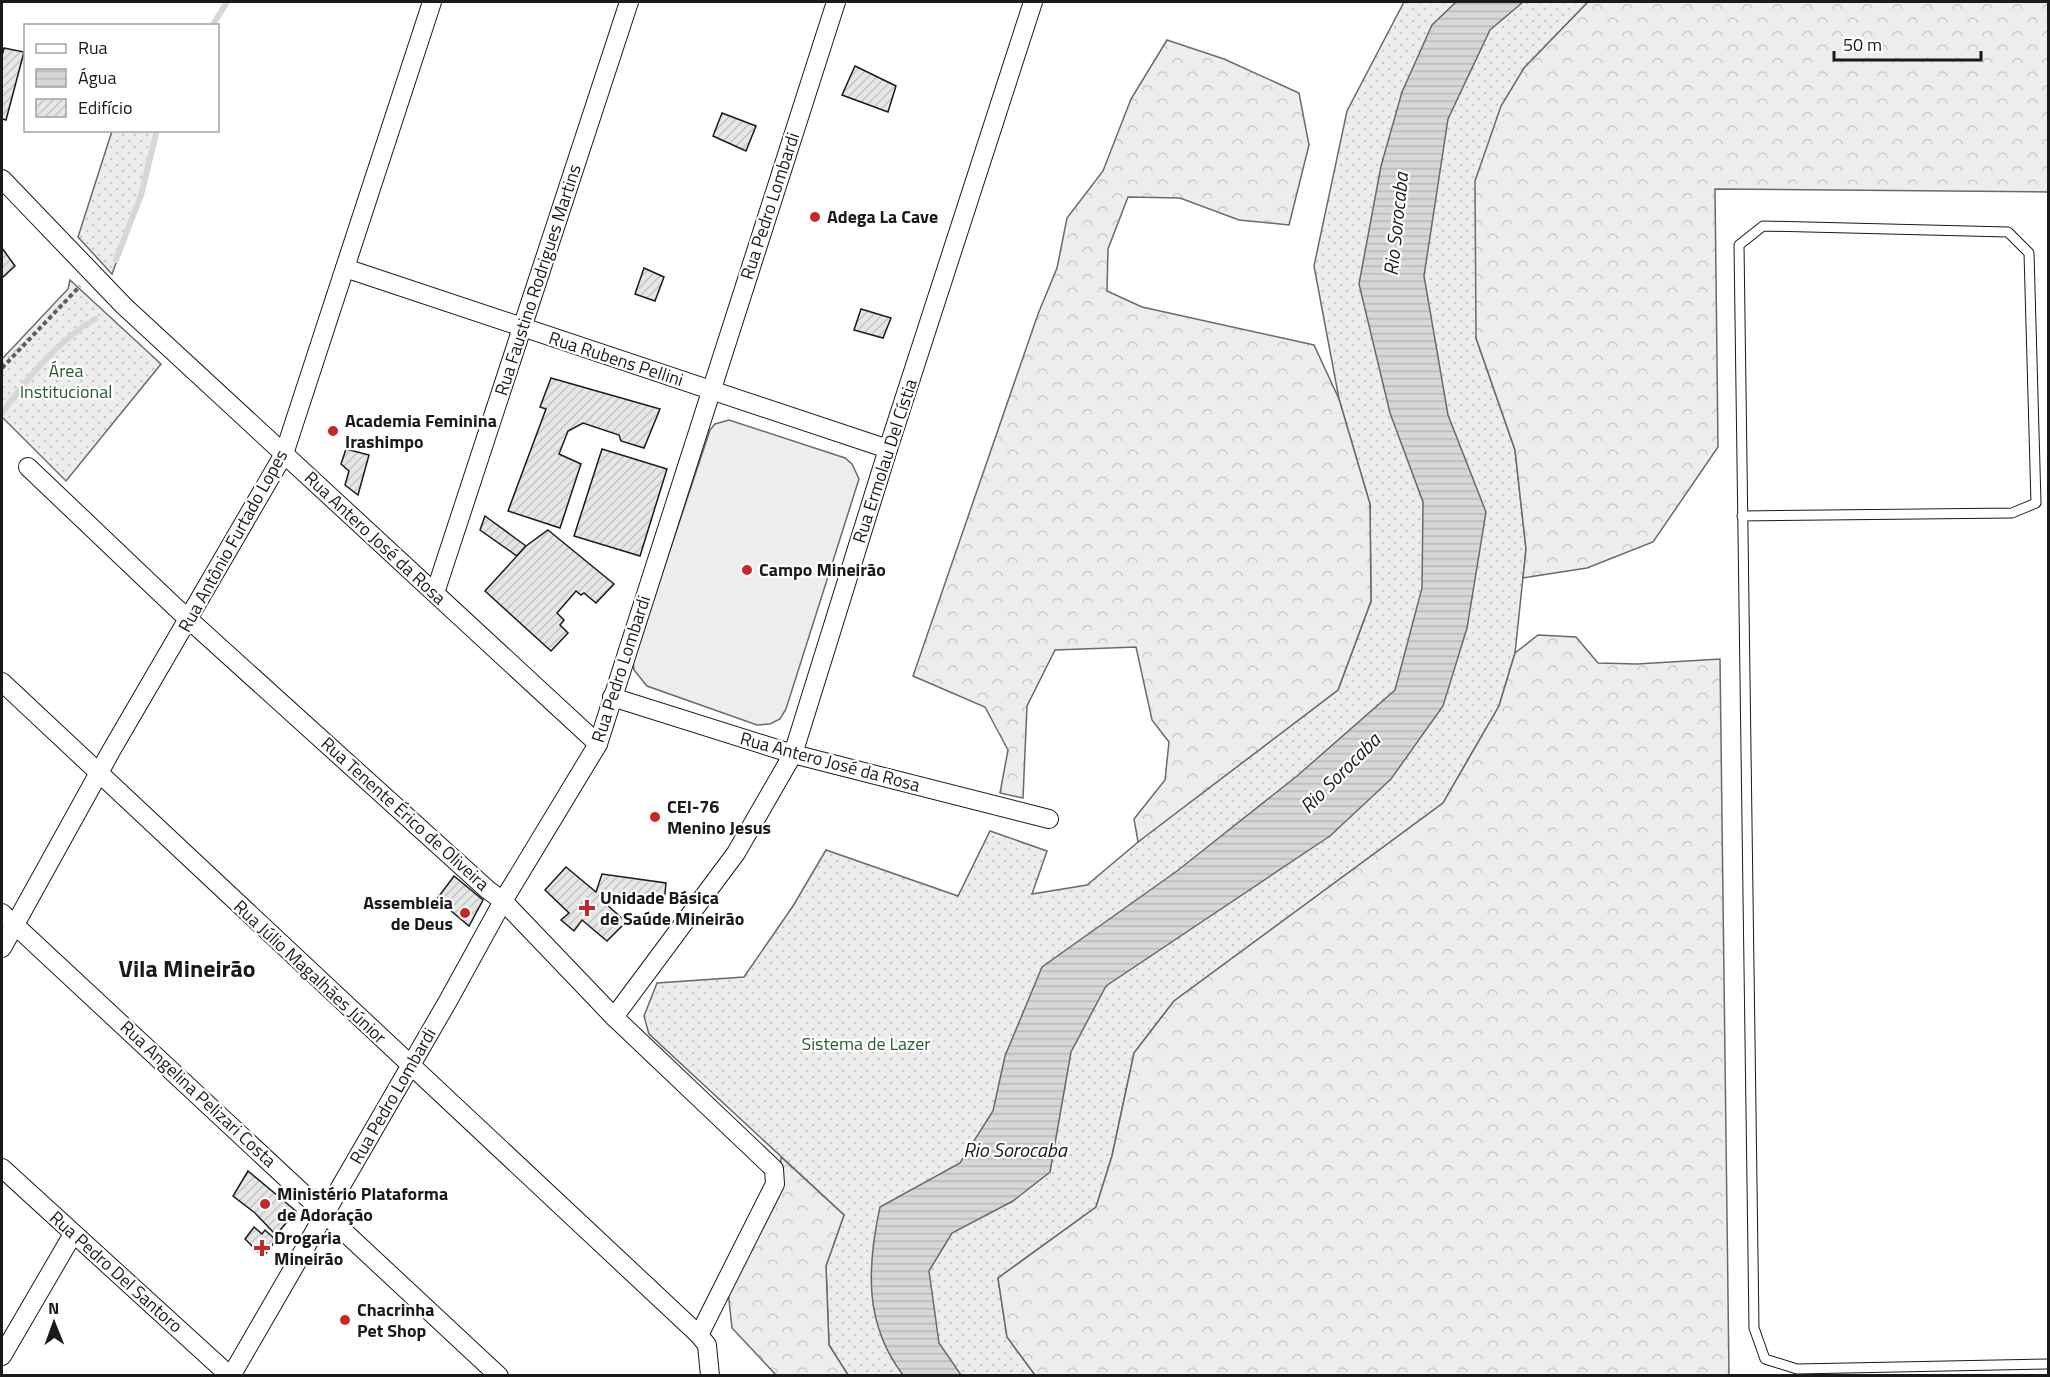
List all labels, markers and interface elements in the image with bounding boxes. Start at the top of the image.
legend [24,24,219,132]
scale bar [1834,24,1981,62]
text: 50 m [1843,31,1882,58]
text: Rua [78,34,108,61]
text: Água [78,64,116,91]
text: Edifício [78,94,132,121]
street label: Rua Pedro Lombardi [733,129,806,283]
street label: Rua Faustino Rodrigues Martins [487,161,588,399]
water label: Rio Sorocaba [1375,170,1416,277]
place label: Adega La Cave [827,203,938,230]
marker: Adega La Cave [808,210,822,224]
street label: Rua Rubens Pellini [545,324,687,393]
park label: Área Institucional [20,357,112,405]
street label: Rua Ermolau Del Cístia [845,375,924,546]
place label: Academia Feminina Irashimpo [345,407,497,455]
marker: Academia Feminina Irashimpo [326,424,340,438]
street label: Rua Antônio Furtado Lopes [171,445,294,637]
street label: Rua Antero José da Rosa [298,465,452,611]
place label: Campo Mineirão [759,556,886,583]
marker: Campo Mineirão [740,563,754,577]
street label: Rua Pedro Lombardi [584,592,657,746]
water label: Rio Sorocaba [1292,724,1388,820]
street label: Rua Antero José da Rosa [737,725,923,799]
street label: Rua Tenente Érico de Oliveira [315,730,496,897]
place label: CEI-76 Menino Jesus [667,793,771,841]
marker: CEI-76 Menino Jesus [648,810,662,824]
place label: Unidade Básica de Saúde Mineirão [600,884,744,932]
place label: Assembleia de Deus [363,889,453,937]
street label: Rua Júlio Magalhães Júnior [228,893,393,1050]
marker: Unidade Básica de Saúde Mineirão [578,899,596,917]
marker: Assembleia de Deus [458,906,472,920]
district label: Vila Mineirão [118,950,256,986]
street label: Rua Angelina Pelizari Costa [114,1014,283,1173]
street label: Rua Pedro Lombardi [343,1023,443,1169]
park label: Sistema de Lazer [801,1030,931,1057]
water label: Rio Sorocaba [963,1134,1068,1165]
place label: Ministério Plataforma de Adoração [277,1180,448,1228]
marker: Ministério Plataforma de Adoração [258,1197,272,1211]
street label: Rua Pedro Del Santoro [44,1204,189,1339]
place label: Drogaria Mineirão [274,1224,343,1272]
marker: Drogaria Mineirão [255,1241,269,1255]
north arrow [24,1293,84,1353]
text: N [48,1296,59,1320]
place label: Chacrinha Pet Shop [357,1296,434,1344]
marker: Chacrinha Pet Shop [338,1313,352,1327]

